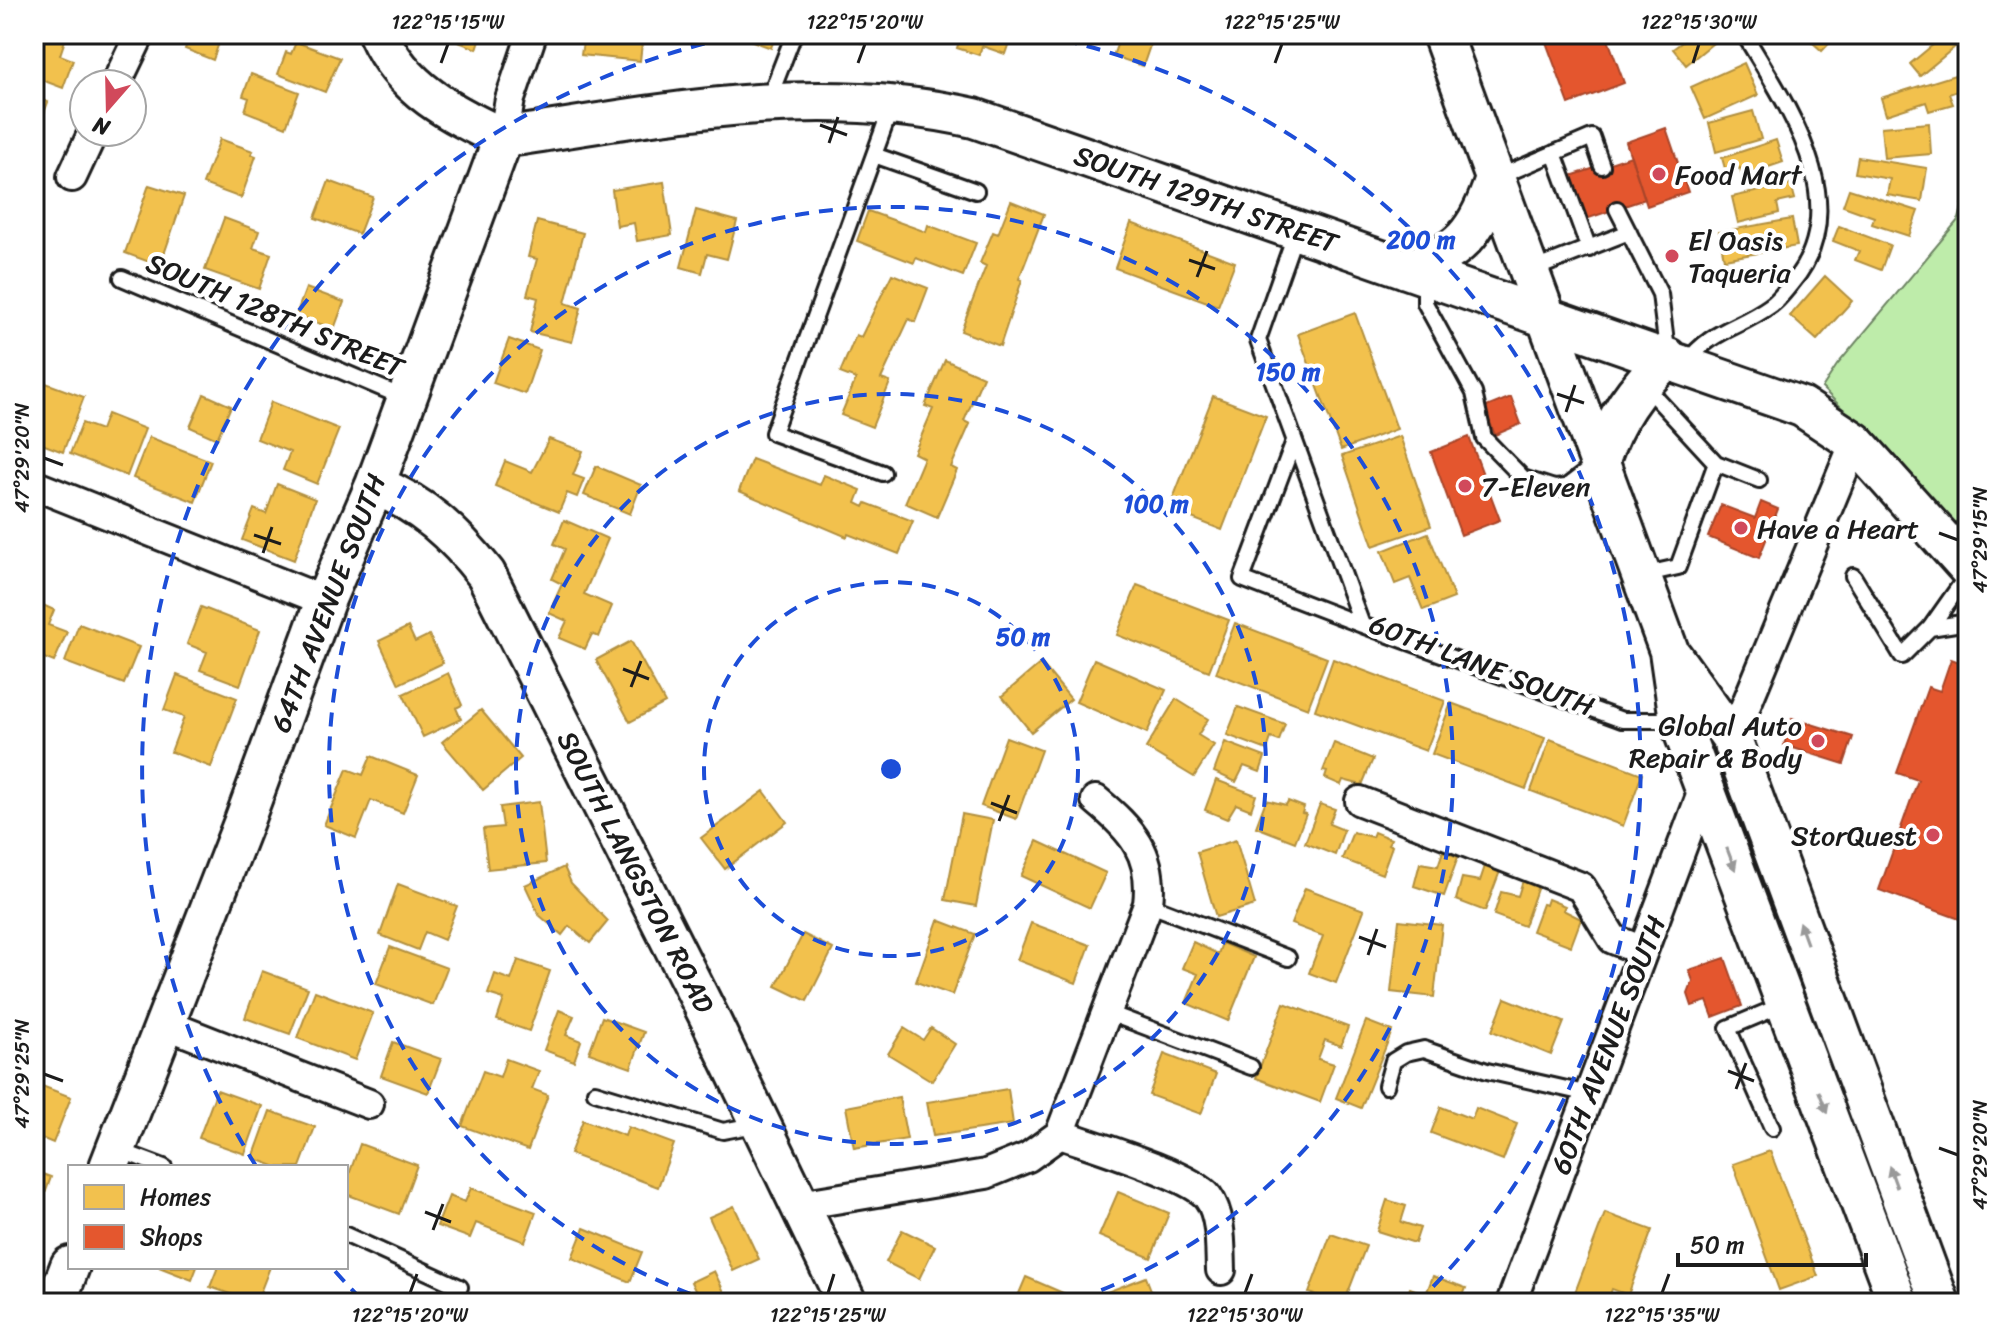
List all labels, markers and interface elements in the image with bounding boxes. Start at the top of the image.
text: 122°15'15"W [392,5,505,40]
text: 122°15'20"W [807,5,924,40]
text: 122°15'25"W [1224,5,1341,40]
text: 122°15'30"W [1641,5,1757,40]
north arrow [68,68,148,148]
text: N [87,105,116,148]
street label: SOUTH 129TH STREET [1067,131,1347,268]
place label: Food Mart [1675,150,1803,199]
marker: Food Mart [1650,165,1668,183]
place label: El Oasis Taqueria [1688,216,1791,297]
text: 200 m [1386,219,1456,261]
street label: SOUTH 128TH STREET [138,238,414,392]
marker: El Oasis Taqueria [1663,247,1681,265]
text: 150 m [1256,351,1321,393]
text: 47°29'20"N [5,403,40,513]
place label: 7-Eleven [1481,462,1591,511]
street label: 64TH AVENUE SOUTH [256,466,400,740]
marker: 7-Eleven [1456,477,1474,495]
text: 100 m [1123,483,1189,525]
text: 47°29'15"N [1963,487,1998,593]
place label: Have a Heart [1757,504,1919,553]
marker: Have a Heart [1732,519,1750,537]
street label: 60TH LANE SOUTH [1362,600,1602,731]
text: 50 m [996,616,1051,658]
place label: Global Auto Repair & Body [1629,701,1802,782]
street label: SOUTH LANGSTON ROAD [543,722,729,1022]
marker: Global Auto Repair & Body [1809,732,1827,750]
centre of rings [877,755,905,783]
place label: StorQuest [1791,811,1917,860]
marker: StorQuest [1924,826,1942,844]
one-way arrow [1725,847,1738,871]
street label: 60TH AVENUE SOUTH [1536,908,1680,1182]
one-way arrow [1797,921,1809,945]
text: 47°29'25"N [5,1019,40,1129]
one-way arrow [1817,1090,1830,1114]
text: 47°29'20"N [1963,1100,1998,1210]
legend [68,1165,348,1269]
one-way arrow [1887,1165,1899,1189]
text: Homes [140,1176,211,1218]
text: Shops [140,1216,203,1258]
scale bar [1678,1217,1866,1267]
text: 50 m [1690,1224,1745,1266]
text: 122°15'20"W [352,1298,469,1333]
text: 122°15'25"W [770,1298,887,1333]
text: 122°15'30"W [1187,1298,1303,1333]
text: 122°15'35"W [1604,1298,1720,1333]

